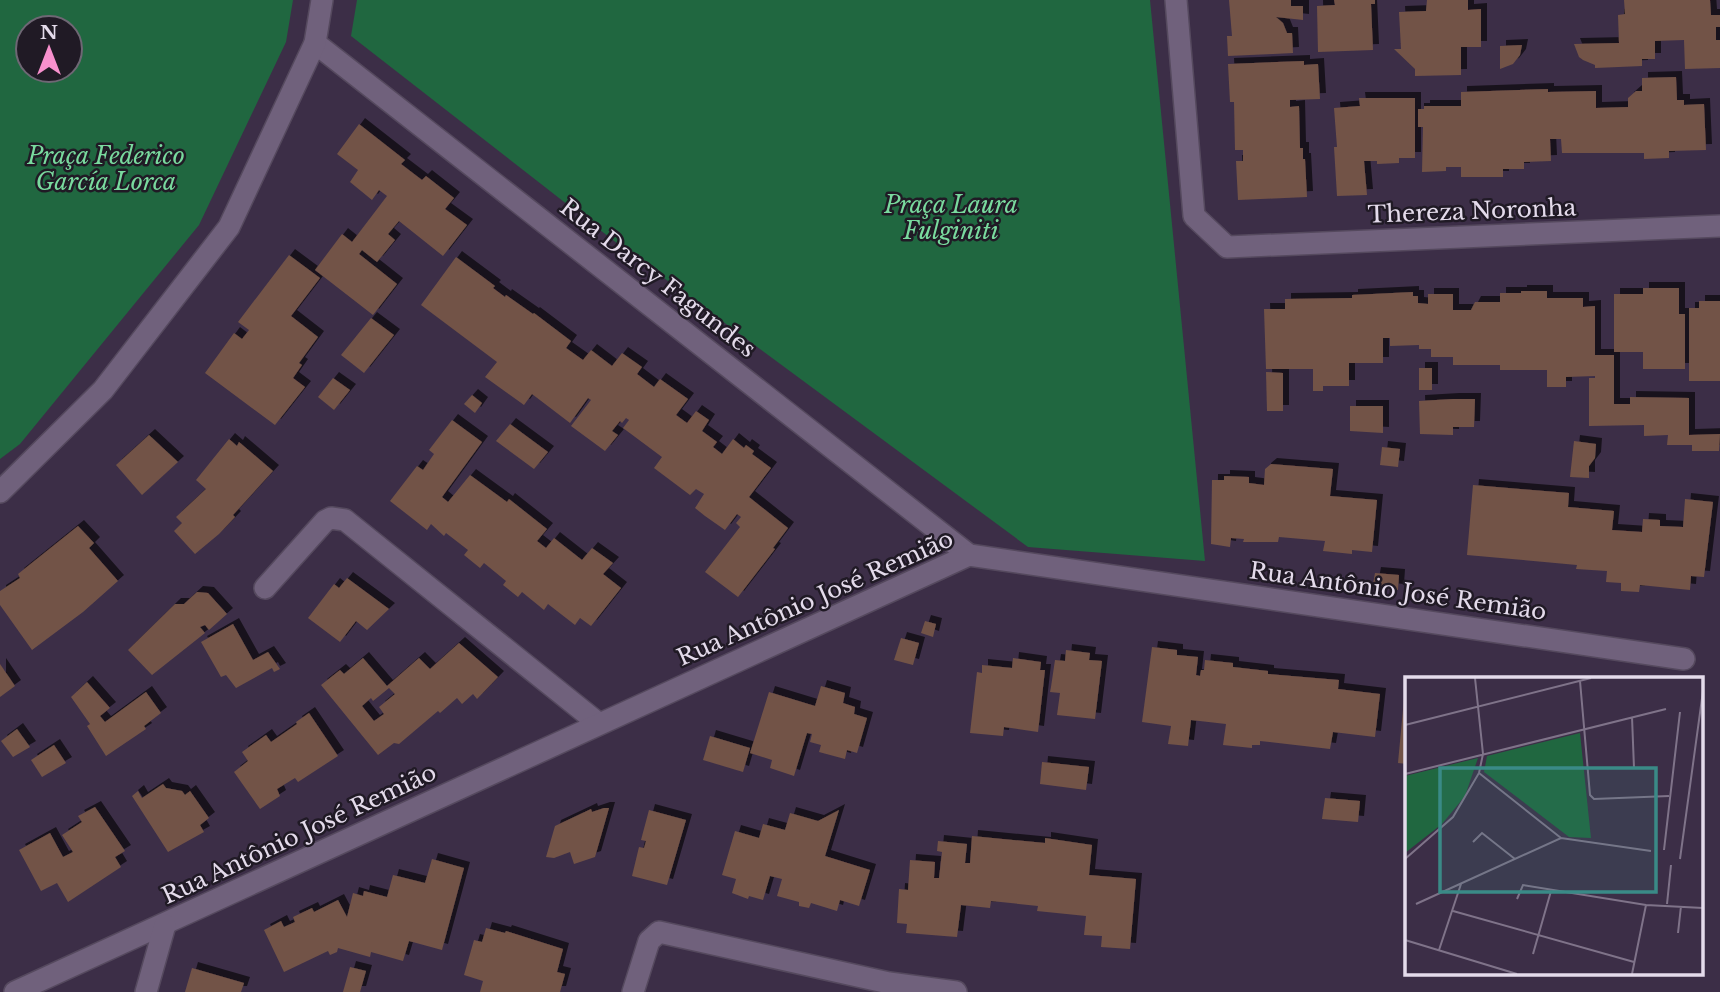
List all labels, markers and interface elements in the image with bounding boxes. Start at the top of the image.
north arrow [14,14,84,84]
text: N [40,21,58,44]
park label: Praça Federico García Lorca [26,142,185,196]
park label: Praça Laura Fulginiti [883,191,1018,245]
street label: Rua Darcy Fagundes [555,193,761,363]
street label: Thereza Noronha [1367,193,1577,229]
street label: Rua Antônio José Remião [672,524,958,672]
street label: Rua Antônio José Remião [1248,556,1548,626]
inset map [1405,677,1702,974]
street label: Rua Antônio José Remião [157,758,441,910]

